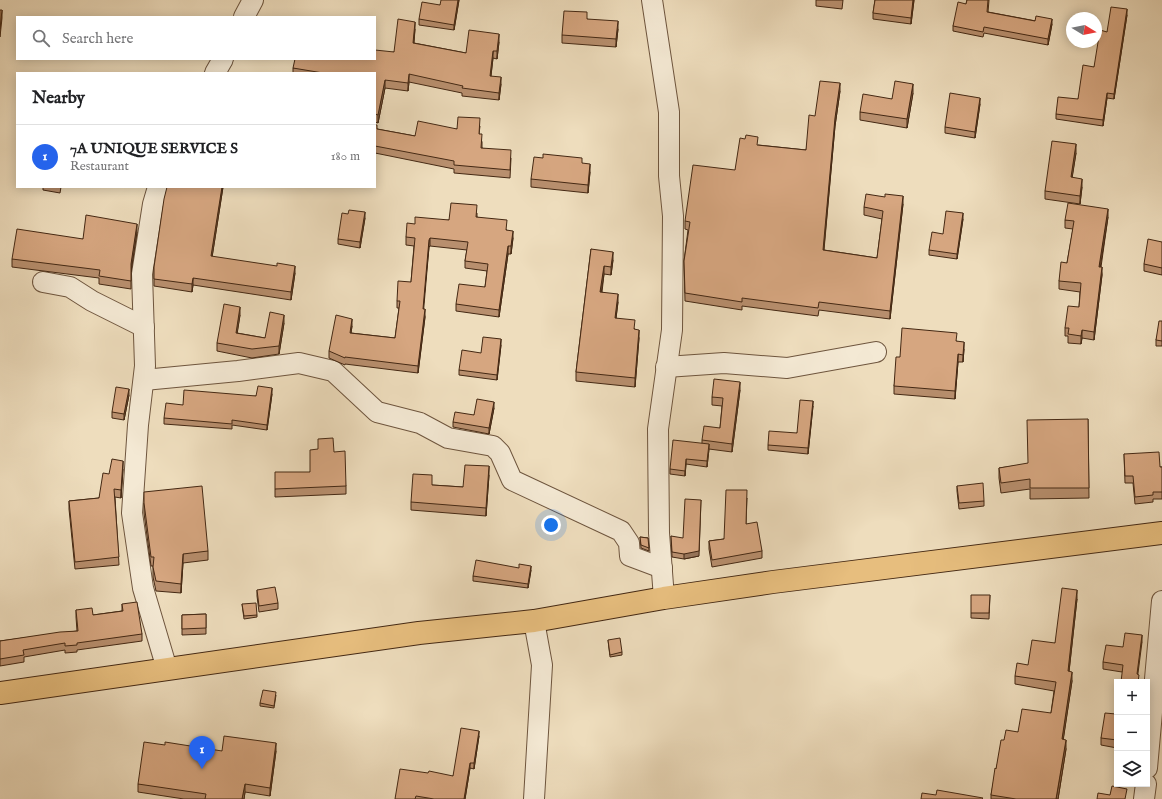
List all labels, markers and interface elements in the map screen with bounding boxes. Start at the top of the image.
north arrow [1066,12,1102,48]
search box [16,16,376,60]
icon: search [30,27,52,49]
text: Search here [62,29,133,48]
text: Nearby [32,88,85,109]
text: 7A UNIQUE SERVICE S [70,139,238,158]
text: 1 [43,148,47,165]
text: 180 m [331,148,360,165]
text: Restaurant [70,158,129,175]
your location [541,515,561,535]
map controls [1114,679,1150,787]
button: + [1114,679,1150,715]
button: − [1114,715,1150,751]
pin: 1 [189,736,215,769]
button: layers [1114,751,1150,787]

